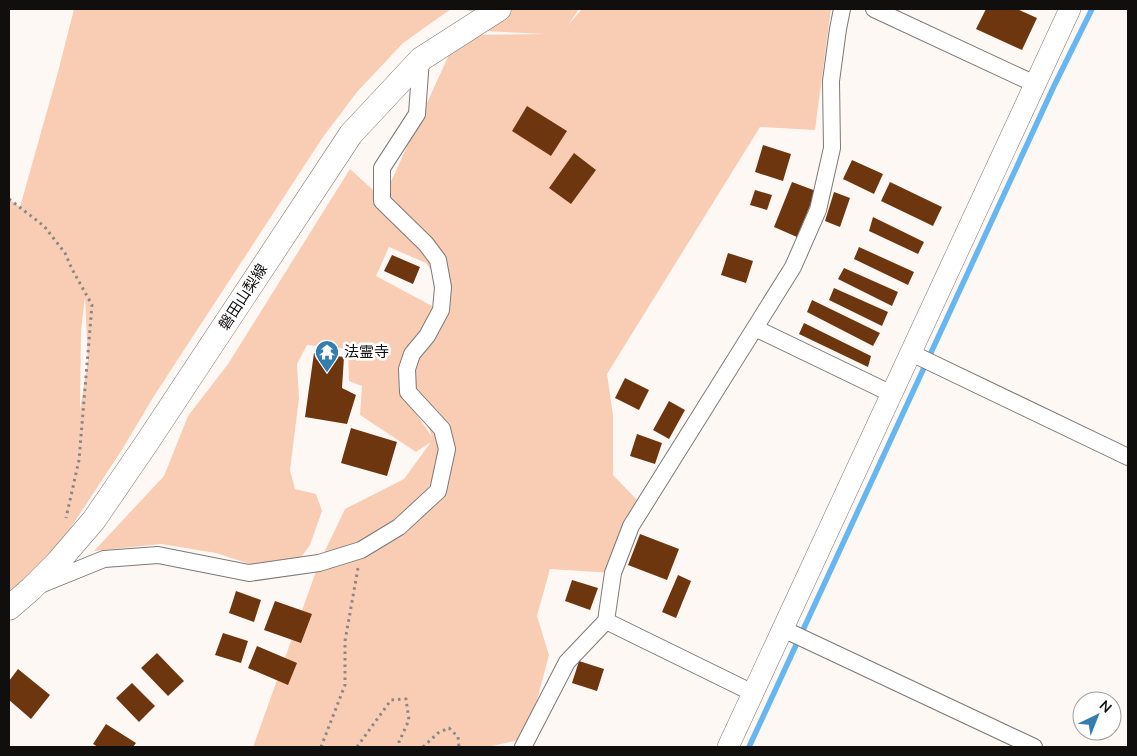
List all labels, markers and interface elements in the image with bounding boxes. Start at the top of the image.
street label: 磐田山梨線 [214,260,271,333]
temple icon: 法霊寺 [314,339,340,373]
place label: 法霊寺 [344,342,389,361]
north arrow [1072,691,1122,741]
text: N [1096,696,1116,717]

